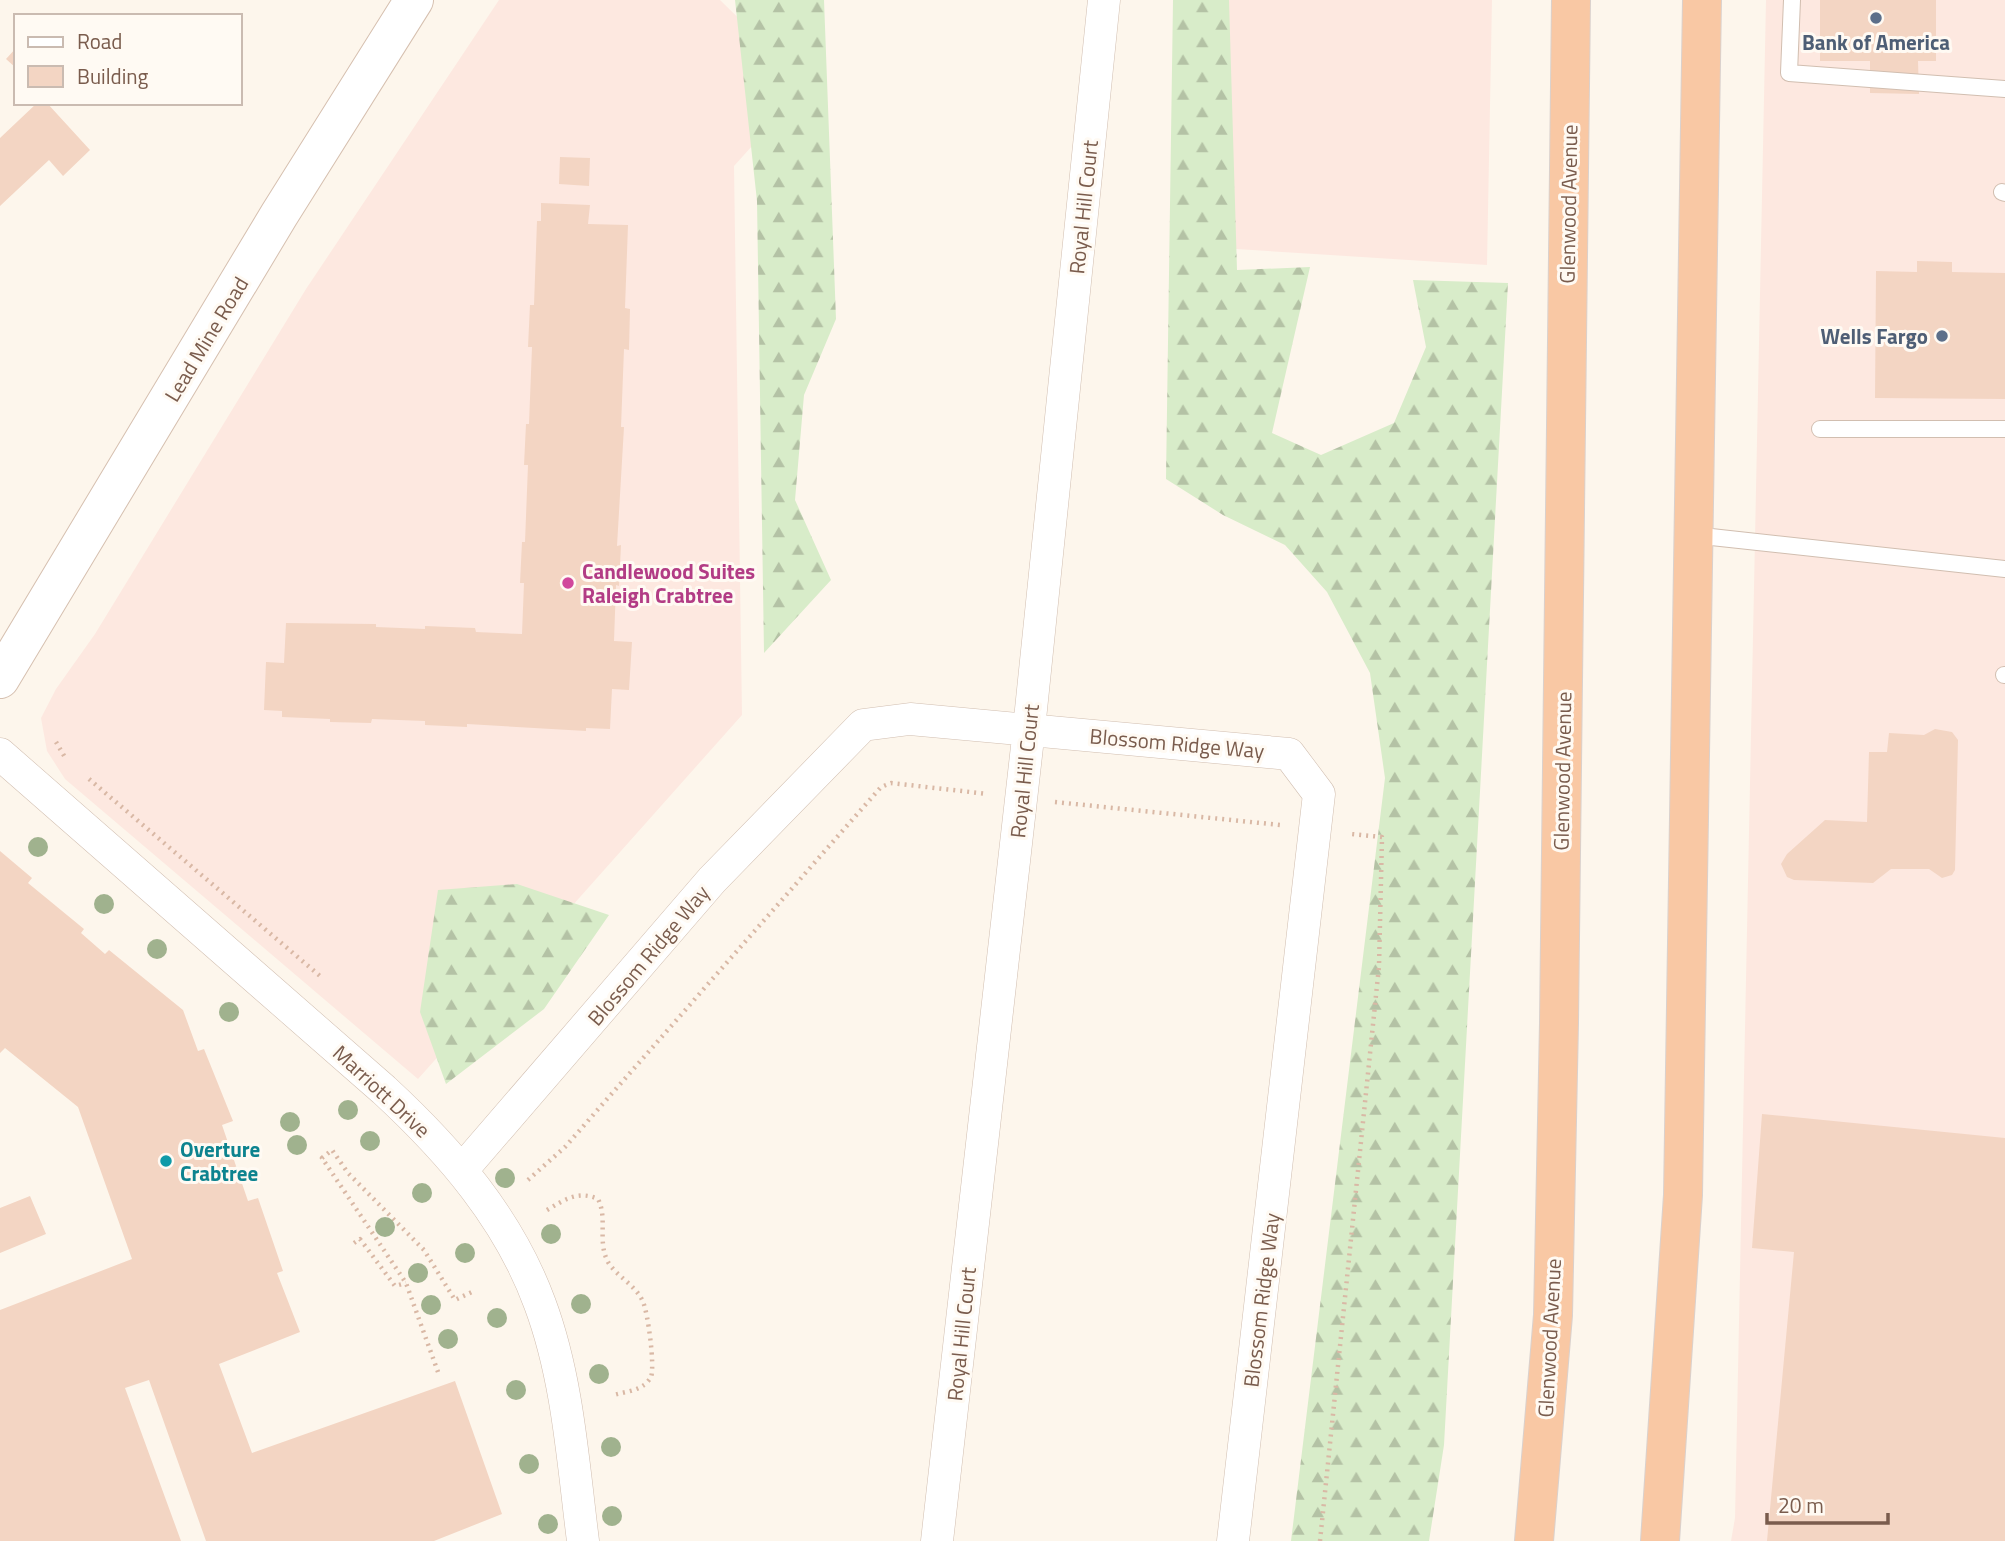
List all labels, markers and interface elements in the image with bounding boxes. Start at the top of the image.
marker: Bank of America [1868,10,1884,26]
legend [14,14,242,105]
text: Road [77,25,122,57]
place label: Bank of America [1802,26,1950,58]
text: Building [77,60,149,92]
street label: Glenwood Avenue [1551,124,1585,284]
street label: Royal Hill Court [1060,138,1106,276]
street label: Lead Mine Road [156,270,256,408]
place label: Wells Fargo [1821,320,1928,352]
marker: Wells Fargo [1934,328,1950,344]
place label: Candlewood Suites Raleigh Crabtree [582,555,755,611]
marker: Candlewood Suites Raleigh Crabtree [560,575,576,591]
street label: Glenwood Avenue [1545,691,1579,851]
street label: Royal Hill Court [1001,702,1047,840]
street label: Blossom Ridge Way [1088,719,1266,767]
street label: Blossom Ridge Way [579,878,717,1032]
street label: Marriott Drive [326,1037,438,1145]
place label: Overture Crabtree [180,1133,260,1189]
marker: Overture Crabtree [158,1153,174,1169]
street label: Blossom Ridge Way [1234,1211,1288,1389]
street label: Glenwood Avenue [1529,1258,1569,1418]
street label: Royal Hill Court [938,1265,984,1403]
scale bar [1767,1482,1888,1526]
text: 20 m [1778,1489,1824,1521]

